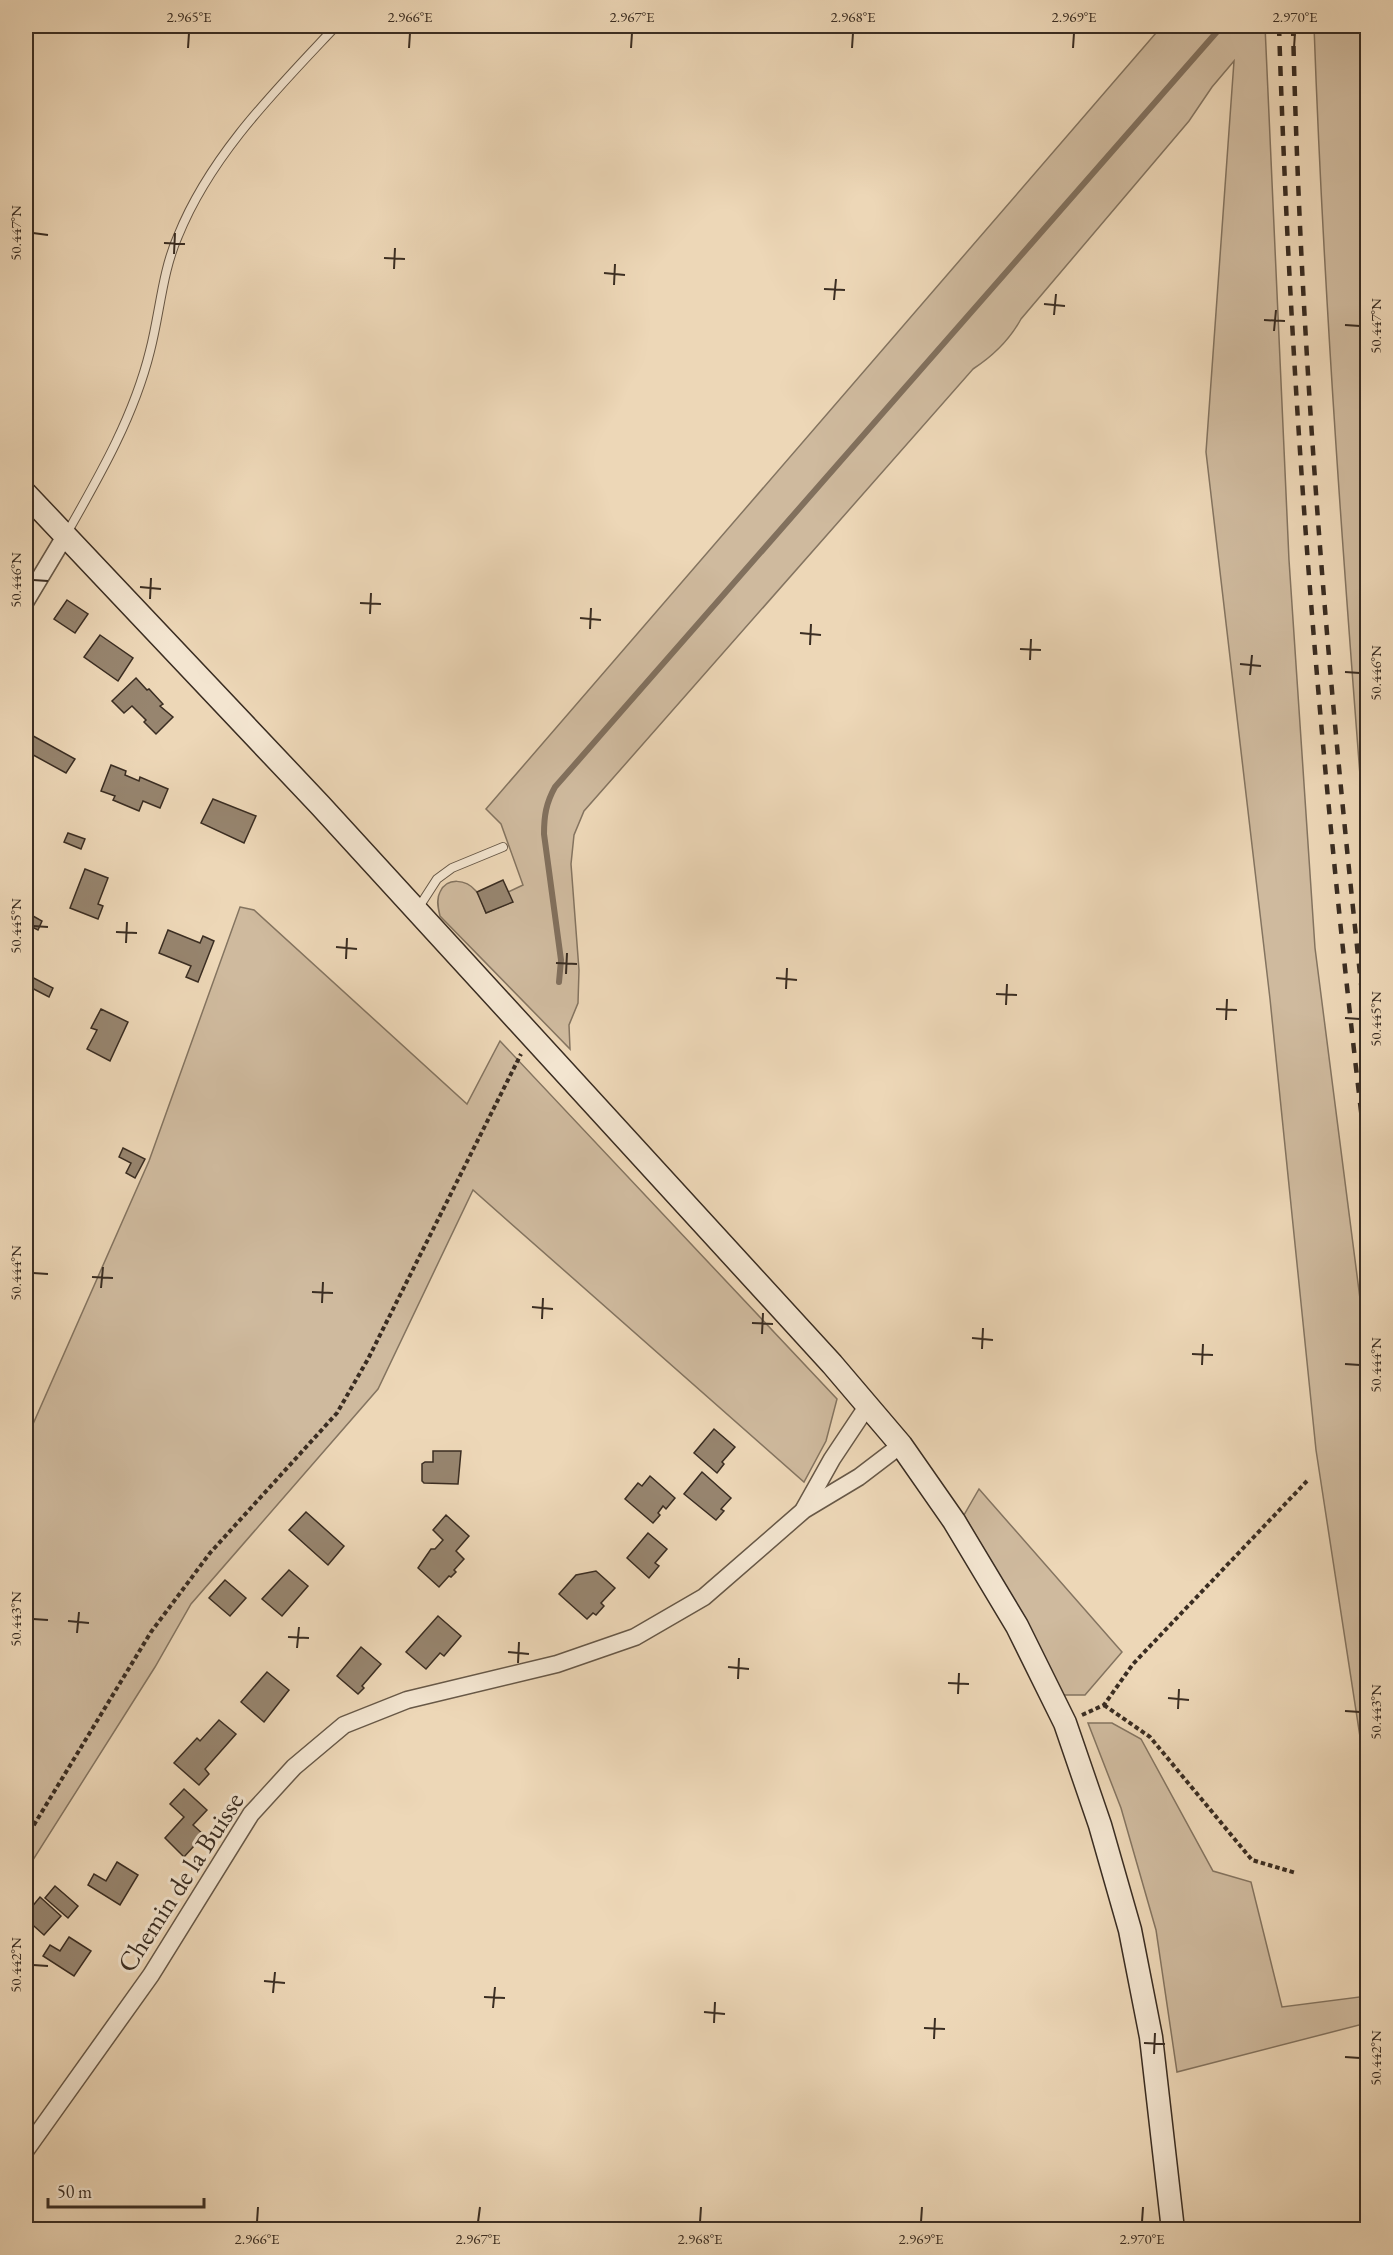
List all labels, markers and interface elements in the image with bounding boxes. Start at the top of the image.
text: 2.965°E [166,7,212,26]
text: 2.966°E [387,7,433,26]
text: 2.967°E [609,7,655,26]
text: 2.968°E [830,7,876,26]
text: 2.969°E [1051,7,1097,26]
text: 2.970°E [1272,7,1318,26]
text: 50.447°N [6,205,25,261]
text: 50.447°N [1366,298,1385,354]
text: 50.446°N [6,552,25,608]
text: 50.446°N [1366,645,1385,701]
text: 50.445°N [6,898,25,954]
text: 50.445°N [1366,991,1385,1047]
text: 50.444°N [6,1245,25,1301]
text: 50.444°N [1366,1337,1385,1393]
text: 50.443°N [6,1591,25,1647]
text: 50.443°N [1366,1684,1385,1740]
street label: Chemin de la Buisse [109,1785,251,1979]
text: 50.442°N [6,1937,25,1993]
text: 50.442°N [1366,2030,1385,2086]
scale bar [48,2171,204,2209]
text: 50 m [57,2180,92,2203]
text: 2.966°E [234,2229,280,2248]
text: 2.967°E [455,2229,501,2248]
text: 2.968°E [677,2229,723,2248]
text: 2.969°E [898,2229,944,2248]
text: 2.970°E [1119,2229,1165,2248]

